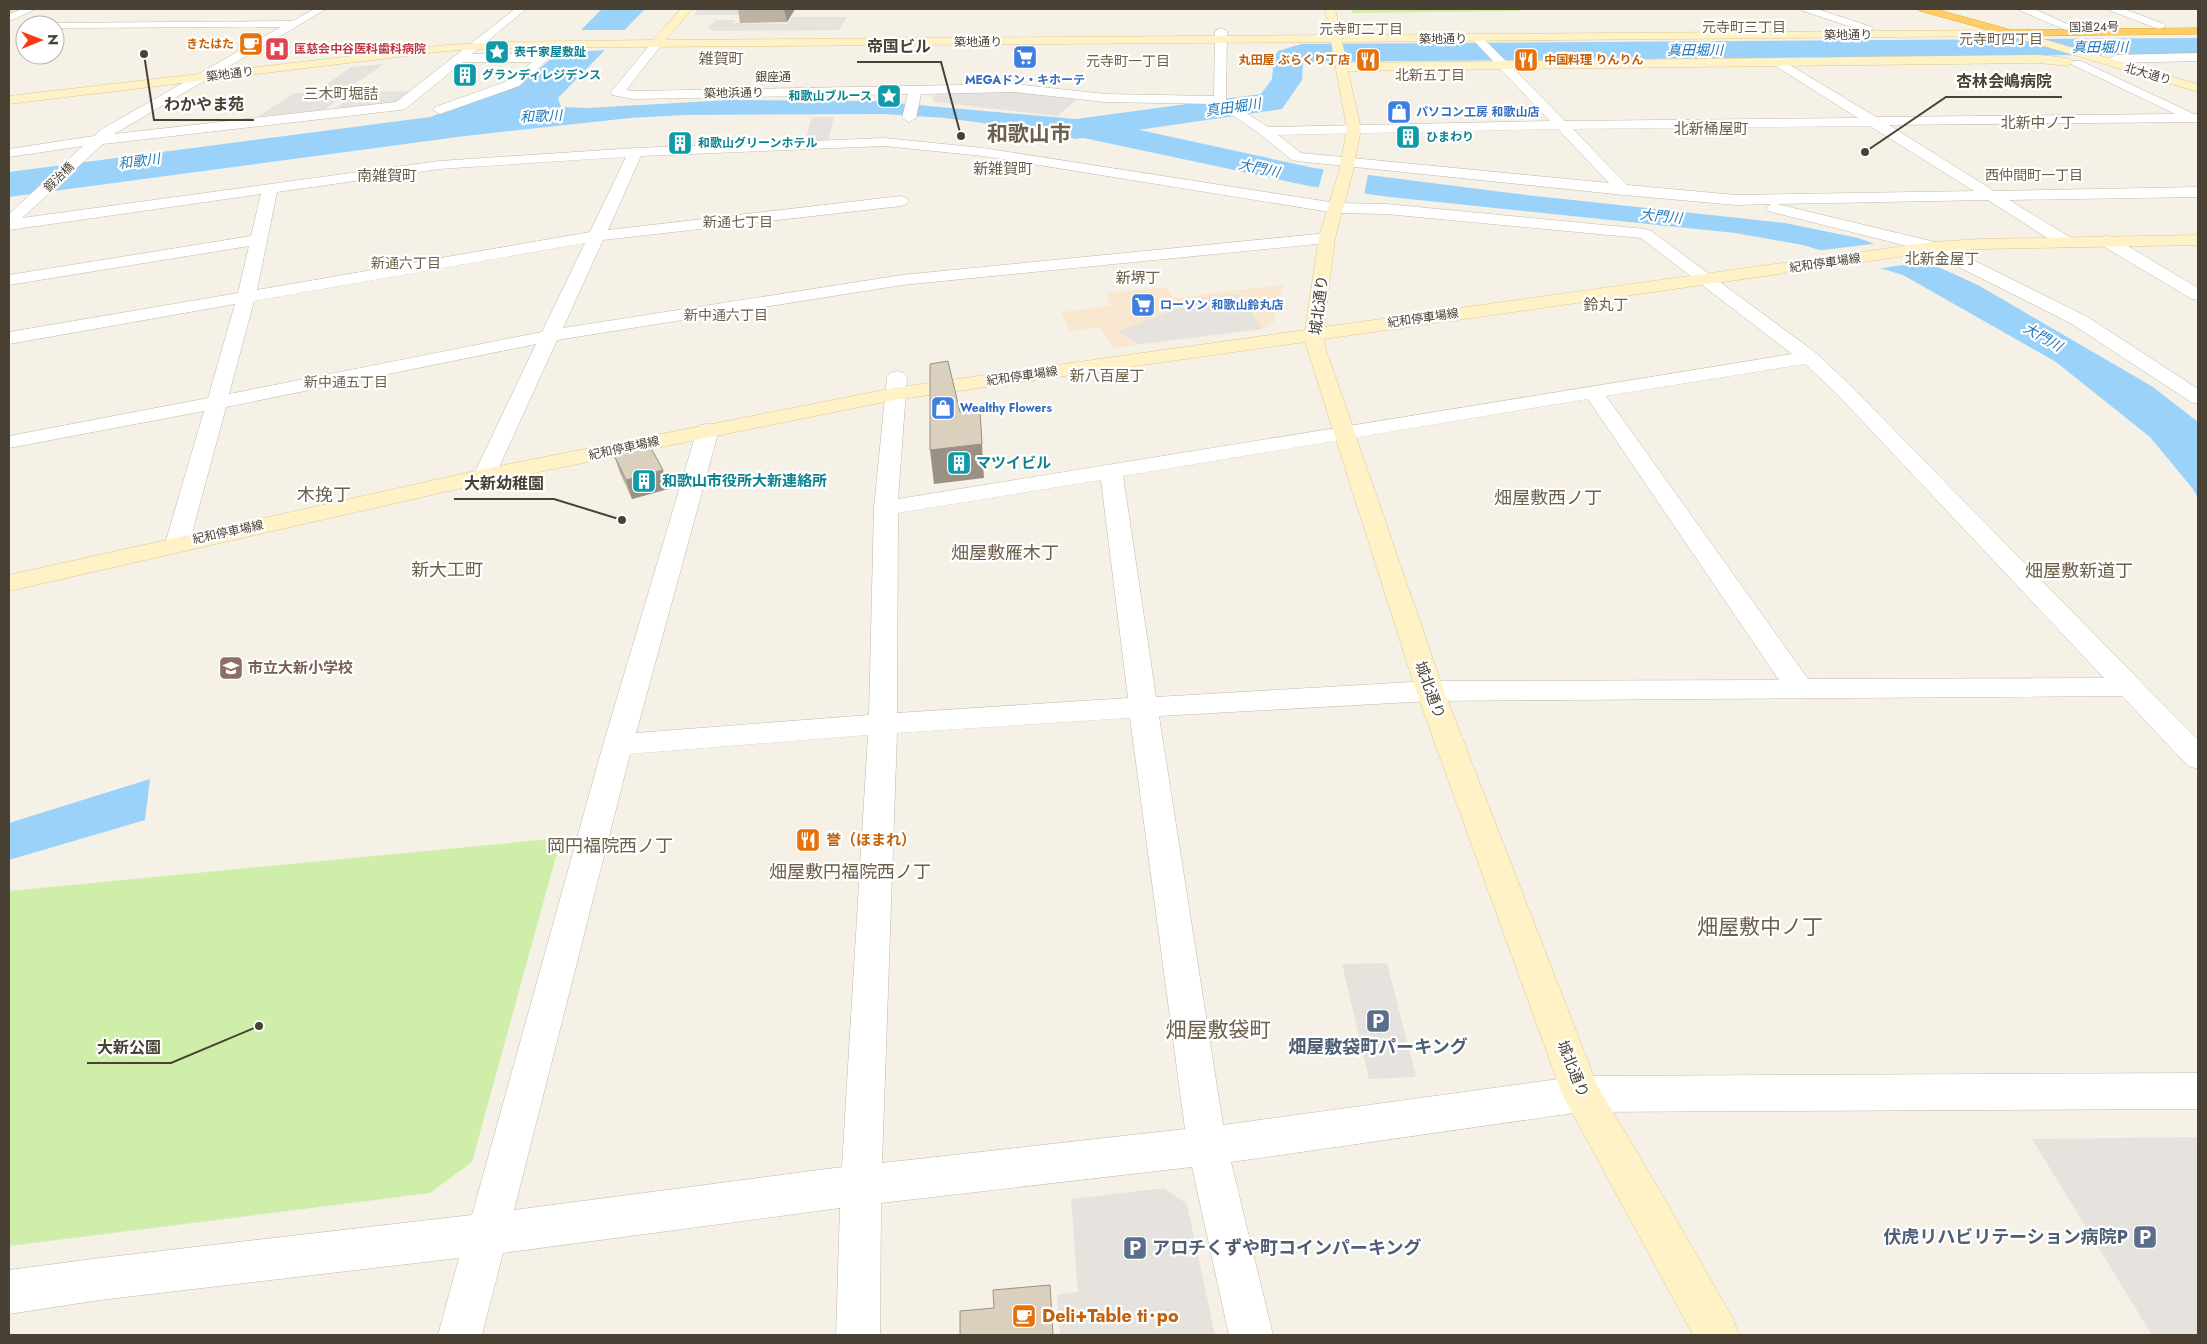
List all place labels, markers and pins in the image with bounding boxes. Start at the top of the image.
cafe icon: きたはた [238,31,264,57]
callout: 帝国ビル [857,31,941,62]
place label: きたはた [186,35,234,53]
hospital icon: 匡慈会中谷医科歯科病院 [264,36,290,62]
place icon: 表千家屋敷趾 [484,39,510,65]
place label: 匡慈会中谷医科歯科病院 [294,40,426,58]
place label: 表千家屋敷趾 [514,43,586,61]
supermarket icon: MEGAドン・キホーテ [1012,44,1038,70]
restaurant icon: 丸田屋 ぶらくり丁店 [1355,47,1381,73]
restaurant icon: 中国料理 りんりん [1513,47,1539,73]
place label: 丸田屋 ぶらくり丁店 [1238,51,1350,69]
place label: 中国料理 りんりん [1544,51,1644,69]
building icon: グランディレジデンス [452,62,478,88]
place label: グランディレジデンス [482,66,601,84]
callout: 杏林会嶋病院 [1946,66,2062,97]
place label: MEGAドン・キホーテ [965,71,1085,89]
place icon: 和歌山ブルース [876,83,902,109]
place label: 和歌山ブルース [789,87,872,105]
callout: わかやま苑 [154,89,254,120]
shop icon: パソコン工房 和歌山店 [1386,99,1412,125]
place label: パソコン工房 和歌山店 [1416,103,1540,121]
building icon: ひまわり [1395,124,1421,150]
place label: ひまわり [1426,128,1474,146]
building icon: 和歌山グリーンホテル [667,130,693,156]
place label: 和歌山グリーンホテル [698,134,817,152]
supermarket icon: ローソン 和歌山鈴丸店 [1130,292,1156,318]
place label: ローソン 和歌山鈴丸店 [1160,296,1284,314]
shop icon: Wealthy Flowers [930,395,956,421]
place label: Wealthy Flowers [960,399,1052,417]
building icon: マツイビル [946,450,972,476]
place label: マツイビル [976,452,1051,474]
callout: 大新幼稚園 [454,468,554,499]
building icon: 和歌山市役所大新連絡所 [631,468,657,494]
place label: 和歌山市役所大新連絡所 [662,470,827,492]
school or university icon: 市立大新小学校 [218,655,244,681]
place label: 市立大新小学校 [248,657,353,679]
restaurant icon: 誉（ほまれ） [795,827,821,853]
place label: 誉（ほまれ） [826,829,916,851]
parking icon: 畑屋敷袋町パーキング [1365,1008,1391,1034]
callout: 大新公園 [87,1032,171,1063]
place label: 畑屋敷袋町パーキング [1288,1034,1468,1060]
place label: 伏虎リハビリテーション病院P [1883,1224,2128,1250]
parking icon: 伏虎リハビリテーション病院P [2132,1224,2158,1250]
parking icon: アロチくずや町コインパーキング [1122,1235,1148,1261]
place label: アロチくずや町コインパーキング [1152,1235,1421,1261]
cafe icon: Deli+Table ti･po [1011,1303,1037,1329]
place label: Deli+Table ti･po [1042,1303,1179,1329]

